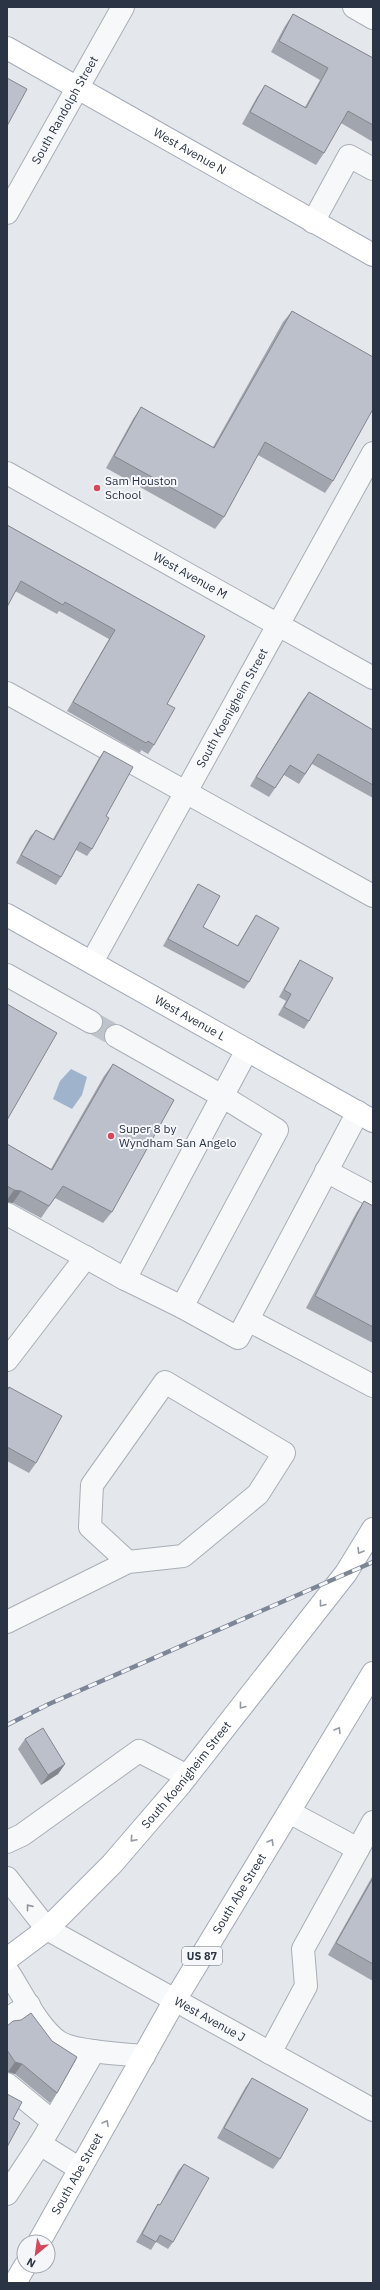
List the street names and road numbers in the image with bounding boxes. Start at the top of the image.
street label: South Randolph Street [28,53,101,167]
street label: West Avenue N [151,124,229,178]
street label: West Avenue M [151,548,230,602]
street label: South Koenigheim Street [193,646,271,770]
street label: West Avenue L [152,992,228,1043]
street label: South Koenigheim Street [138,1718,234,1831]
street label: South Abe Street [209,1850,269,1936]
road number: US 87 [182,1947,222,1965]
street label: West Avenue J [172,1993,248,2045]
street label: South Abe Street [48,2130,106,2217]

